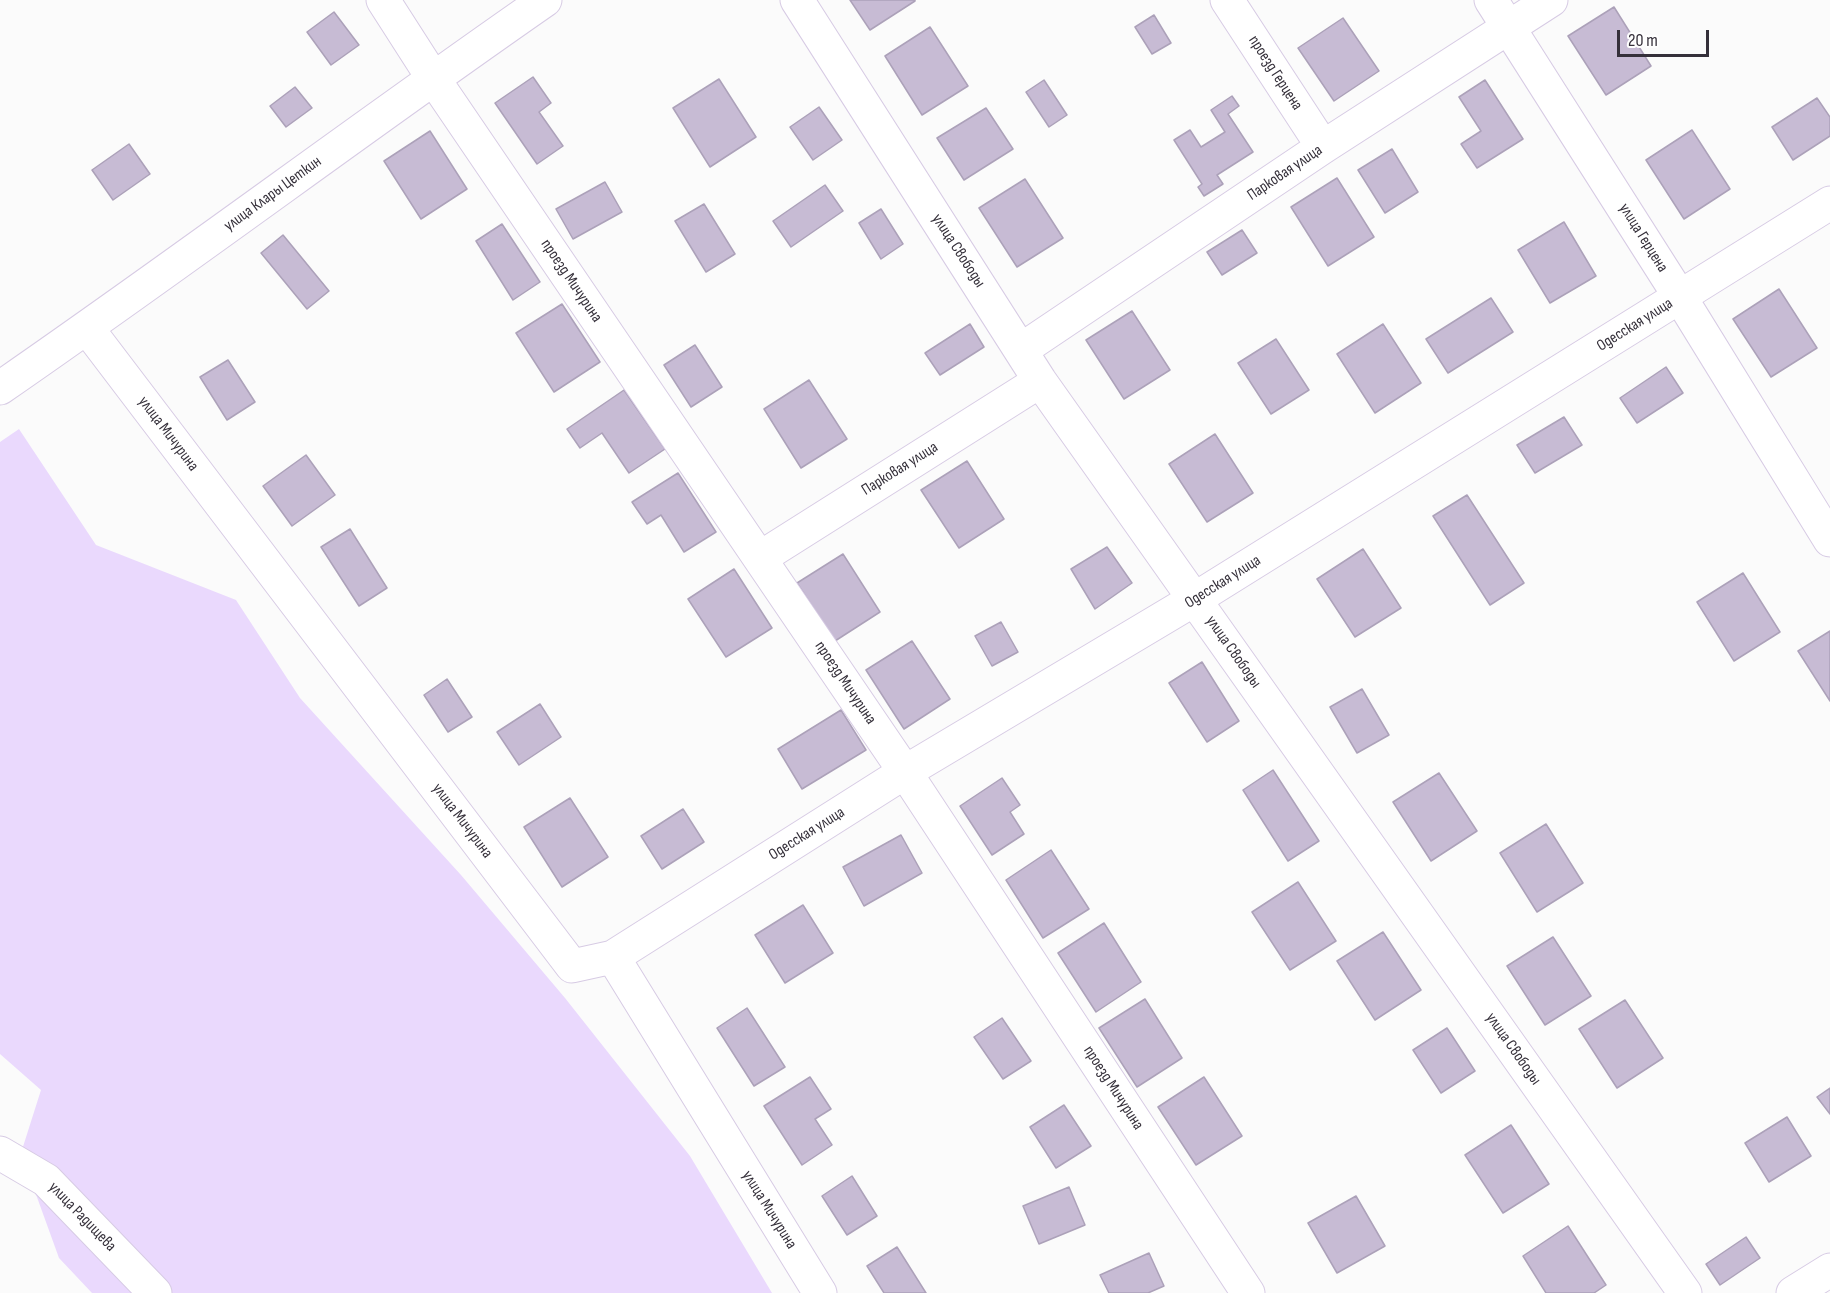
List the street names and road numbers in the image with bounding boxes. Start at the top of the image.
street label: проезд Герцена [1244,32,1306,114]
street label: Парковая улица [1244,141,1326,205]
street label: улица Клары Цеткин [221,152,325,236]
street label: улица Герцена [1614,200,1672,276]
street label: улица Свободы [927,211,989,291]
street label: проезд Мичурина [536,236,606,326]
street label: Одесская улица [1594,294,1676,356]
street label: улица Мичурина [134,393,202,475]
street label: Парковая улица [858,438,942,500]
street label: Одесская улица [1182,551,1264,613]
street label: улица Свободы [1201,612,1265,692]
street label: проезд Мичурина [810,638,880,728]
street label: улица Мичурина [428,780,496,862]
street label: Одесская улица [766,803,848,865]
street label: улица Свободы [1481,1009,1545,1089]
street label: проезд Мичурина [1079,1042,1147,1134]
street label: улица Мичурина [737,1167,801,1253]
street label: улица Радищева [44,1178,120,1256]

